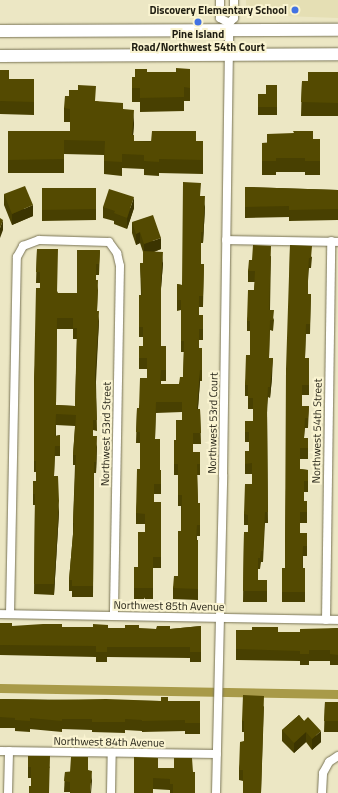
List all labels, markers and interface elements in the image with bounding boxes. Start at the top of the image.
place label: Discovery Elementary School [149,3,287,17]
marker: Discovery Elementary School [290,5,300,15]
marker: Pine Island Road/Northwest 54th Court [193,17,203,27]
place label: Pine Island Road/Northwest 54th Court [131,28,265,54]
street label: Northwest 53rd Court [206,372,220,474]
street label: Northwest 54th Street [309,378,325,484]
street label: Northwest 53rd Street [98,382,114,486]
street label: Northwest 85th Avenue [113,598,225,614]
street label: Northwest 84th Avenue [53,734,165,750]

